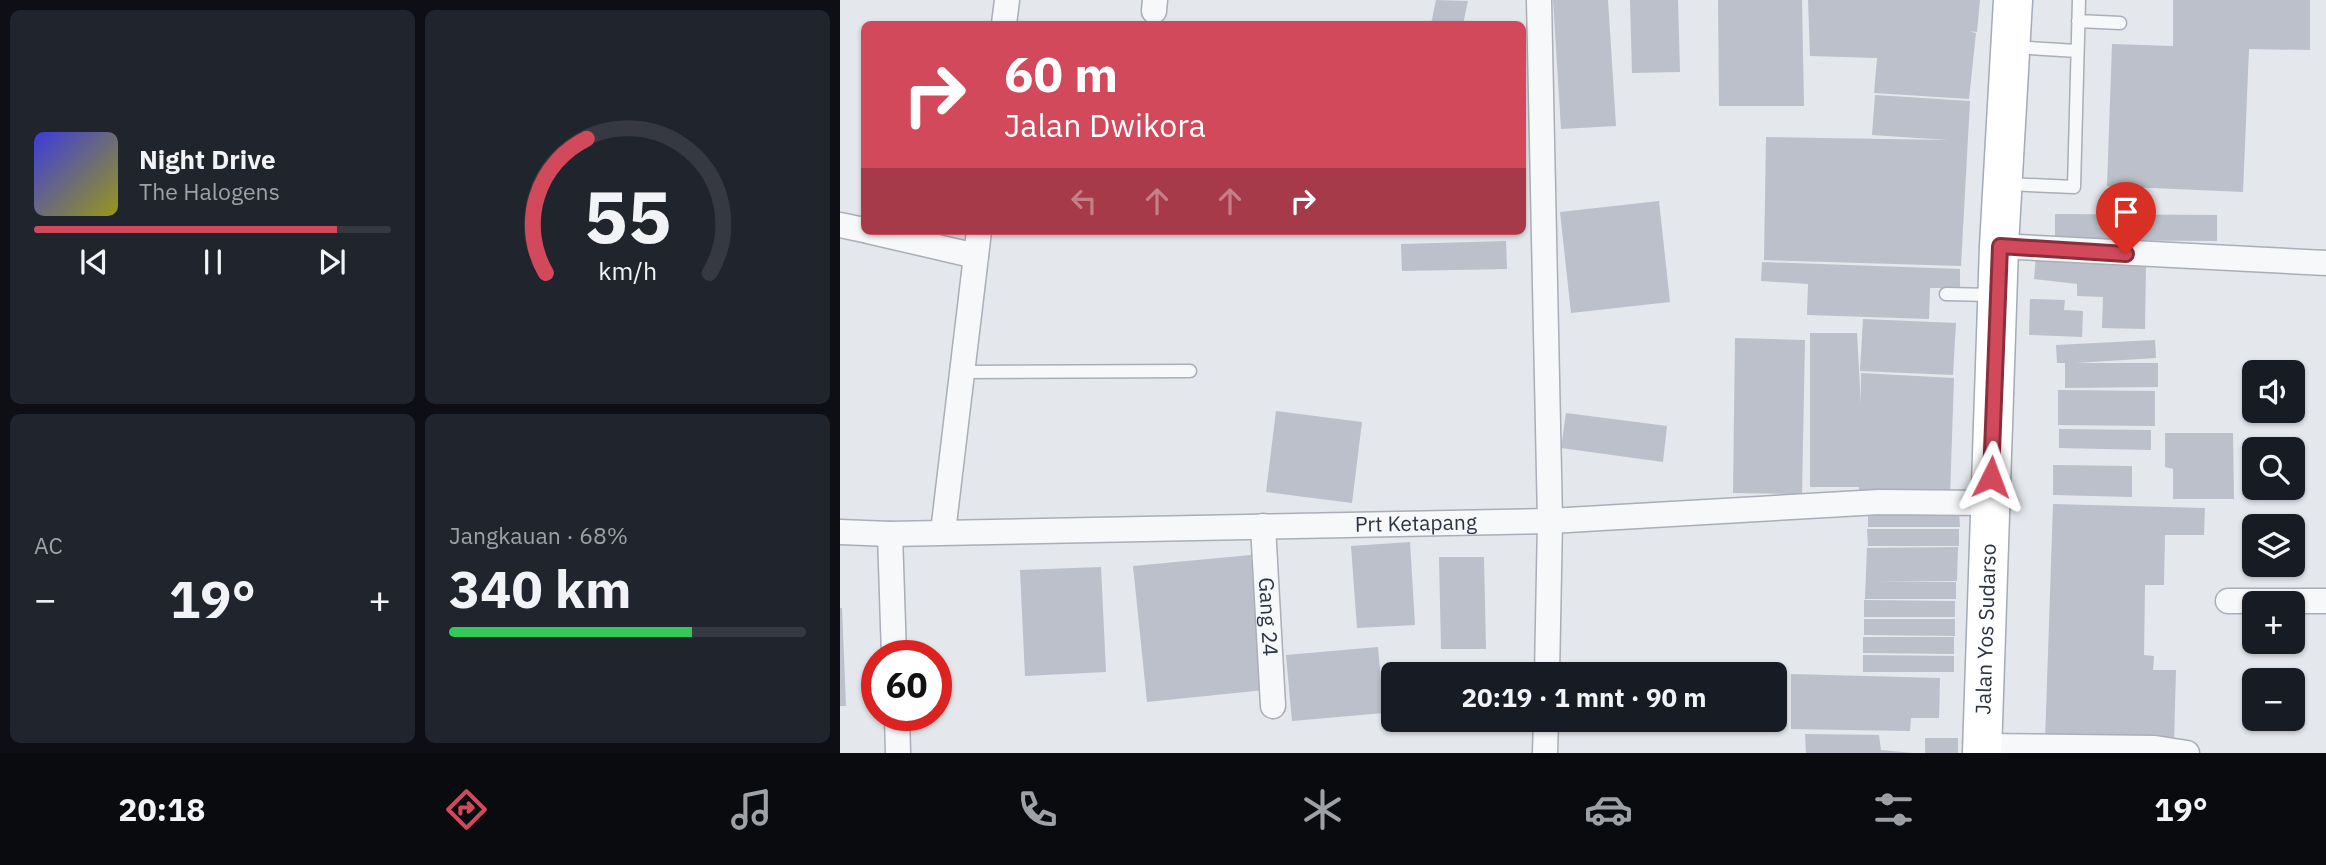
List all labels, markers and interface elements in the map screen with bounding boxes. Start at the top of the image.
text: 60 m [1004,42,1118,105]
icon: right [889,49,980,140]
text: Jalan Dwikora [1004,104,1206,146]
text: Night Drive [139,142,276,176]
text: 55 [584,168,671,263]
text: The Halogens [139,176,280,206]
icon: left [1065,182,1103,220]
icon: ahead [1138,182,1176,220]
icon: ahead [1211,182,1249,220]
icon: right [1284,182,1322,220]
pin [2096,182,2156,254]
icon: arrive [2107,193,2145,231]
icon: previous [75,243,113,281]
icon: pause [194,243,232,281]
icon: next [313,243,351,281]
text: km/h [598,254,657,287]
map controls [2242,360,2305,731]
button: sound [2242,360,2305,423]
button: search [2242,437,2305,500]
position arrow [1954,440,2028,514]
street label: Prt Ketapang [1355,507,1477,538]
button: layers [2242,514,2305,577]
text: Jangkauan · 68% [449,520,628,550]
text: AC [34,530,63,560]
street label: Jalan Yos Sudarso [1968,543,2002,715]
text: 340 km [449,555,631,622]
text: 19° [169,565,256,632]
text: − [34,574,57,623]
text: + [368,574,391,623]
street label: Gang 24 [1253,577,1285,657]
button: + [2242,591,2305,654]
speed limit sign: 60 [861,640,952,731]
button: − [2242,668,2305,731]
text: 20:19 · 1 mnt · 90 m [1461,680,1707,714]
icon: directions [442,785,491,834]
icon: music [727,785,776,834]
icon: phone [1013,785,1062,834]
icon: climate [1298,785,1347,834]
icon: car [1584,785,1633,834]
icon: filters [1869,785,1918,834]
text: 20:18 [118,788,206,830]
text: 19° [2154,788,2208,830]

